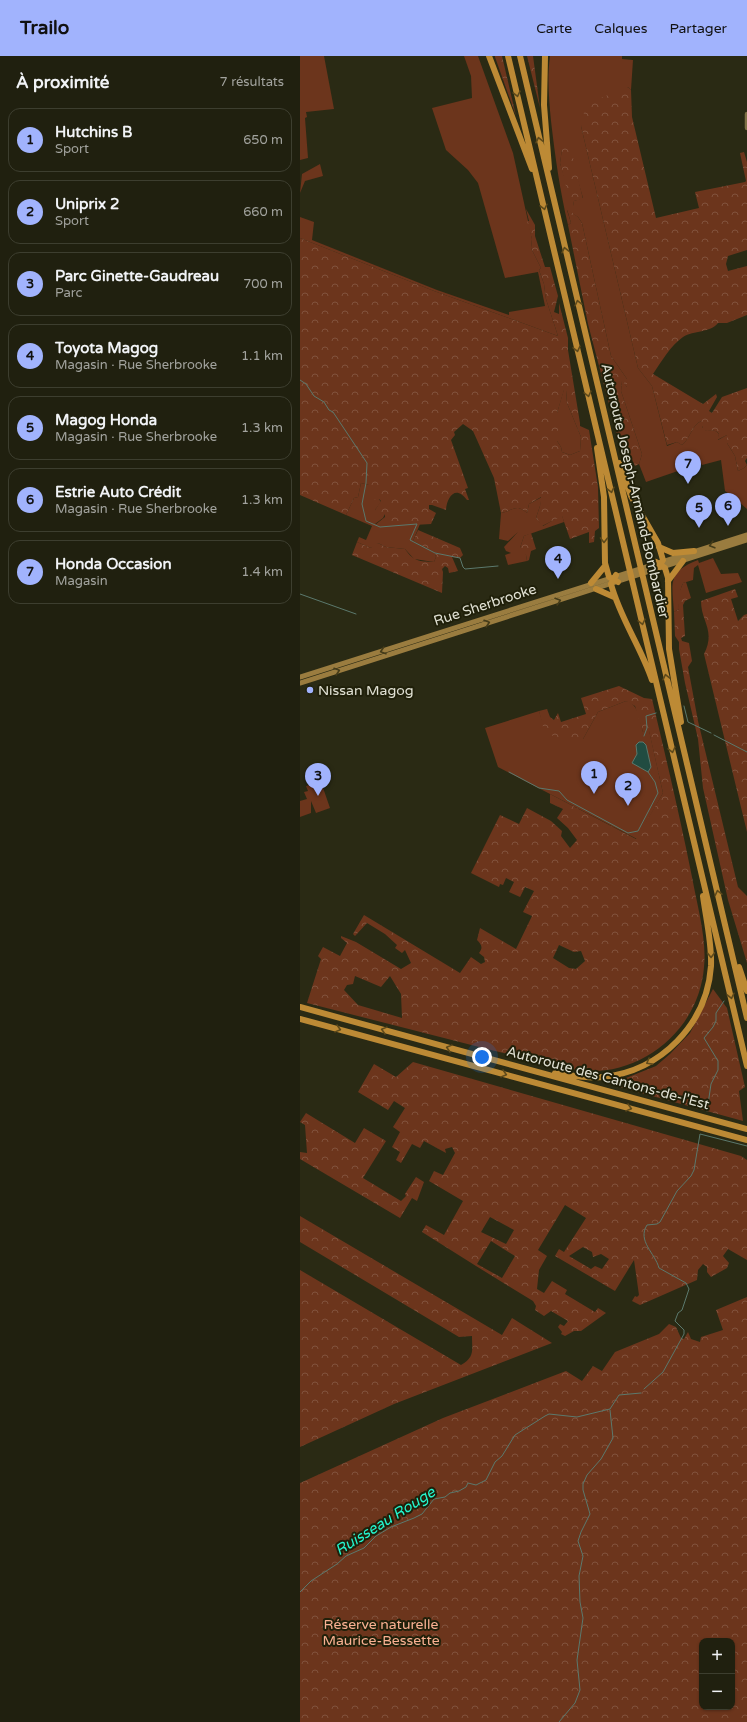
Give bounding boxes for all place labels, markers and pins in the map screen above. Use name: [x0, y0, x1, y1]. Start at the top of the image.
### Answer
pin: 7: [675, 451, 701, 484]
pin: 6: [715, 493, 741, 526]
pin: 5: [686, 495, 712, 528]
pin: 4: [545, 546, 571, 579]
place label: Nissan Magog: [318, 682, 414, 699]
marker: Nissan Magog: [305, 685, 315, 695]
pin: 1: [581, 761, 607, 794]
pin: 3: [305, 763, 331, 796]
pin: 2: [615, 773, 641, 806]

